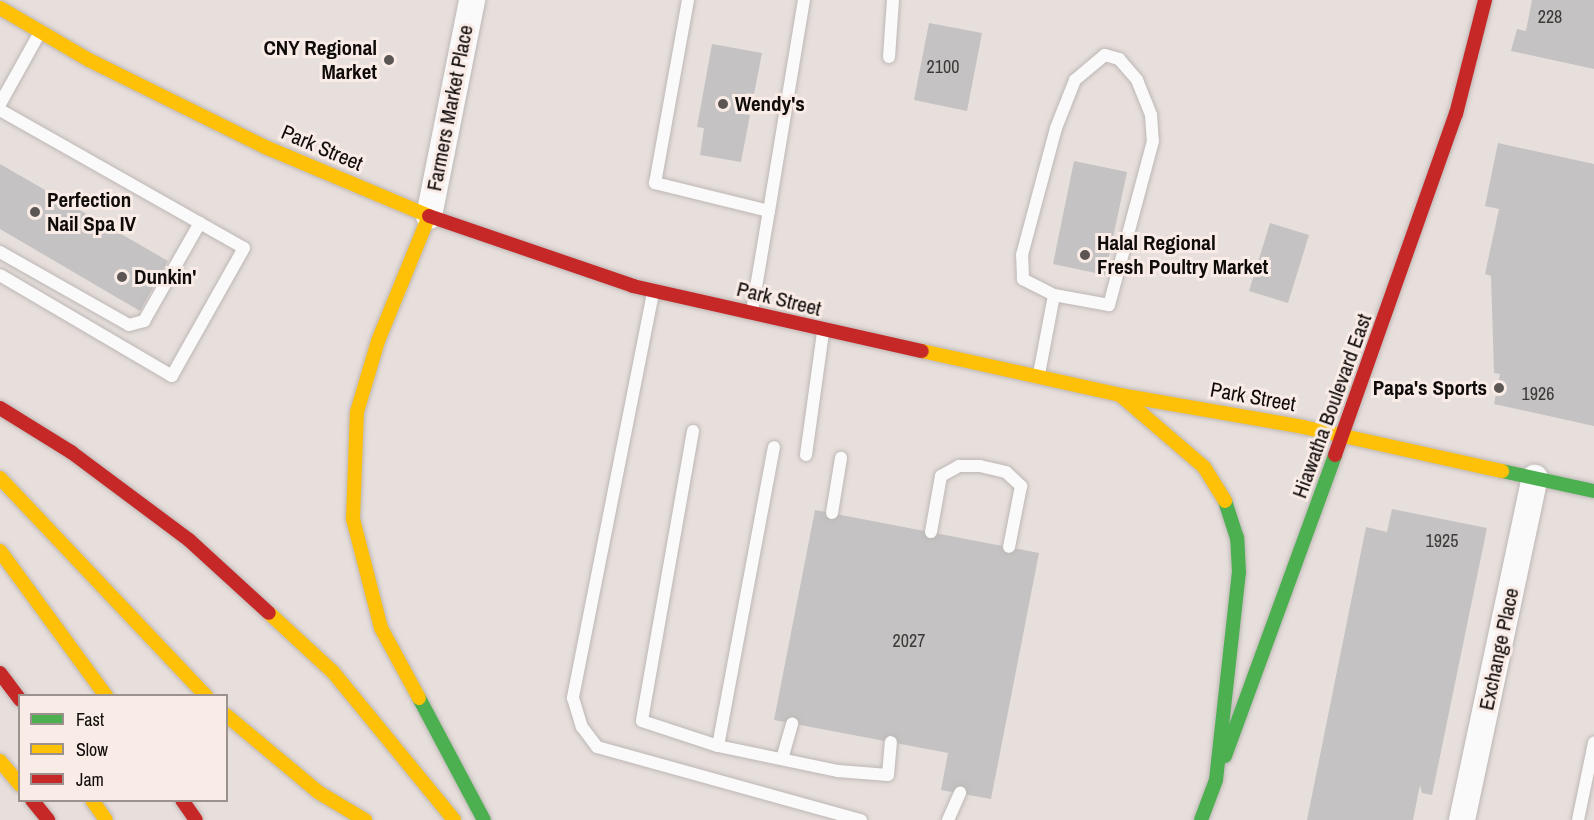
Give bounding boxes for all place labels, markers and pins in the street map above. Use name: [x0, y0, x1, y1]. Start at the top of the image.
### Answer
place label: CNY Regional Market: [263, 35, 377, 85]
marker: CNY Regional Market: [382, 53, 396, 67]
place label: Wendy's: [735, 91, 805, 117]
marker: Wendy's: [716, 97, 730, 111]
place label: Perfection Nail Spa IV: [47, 187, 136, 237]
marker: Perfection Nail Spa IV: [28, 205, 42, 219]
place label: Halal Regional Fresh Poultry Market: [1097, 230, 1268, 280]
marker: Halal Regional Fresh Poultry Market: [1078, 248, 1092, 262]
place label: Dunkin': [134, 264, 196, 290]
marker: Dunkin': [115, 270, 129, 284]
place label: Papa's Sports: [1373, 375, 1487, 401]
marker: Papa's Sports: [1492, 381, 1506, 395]

